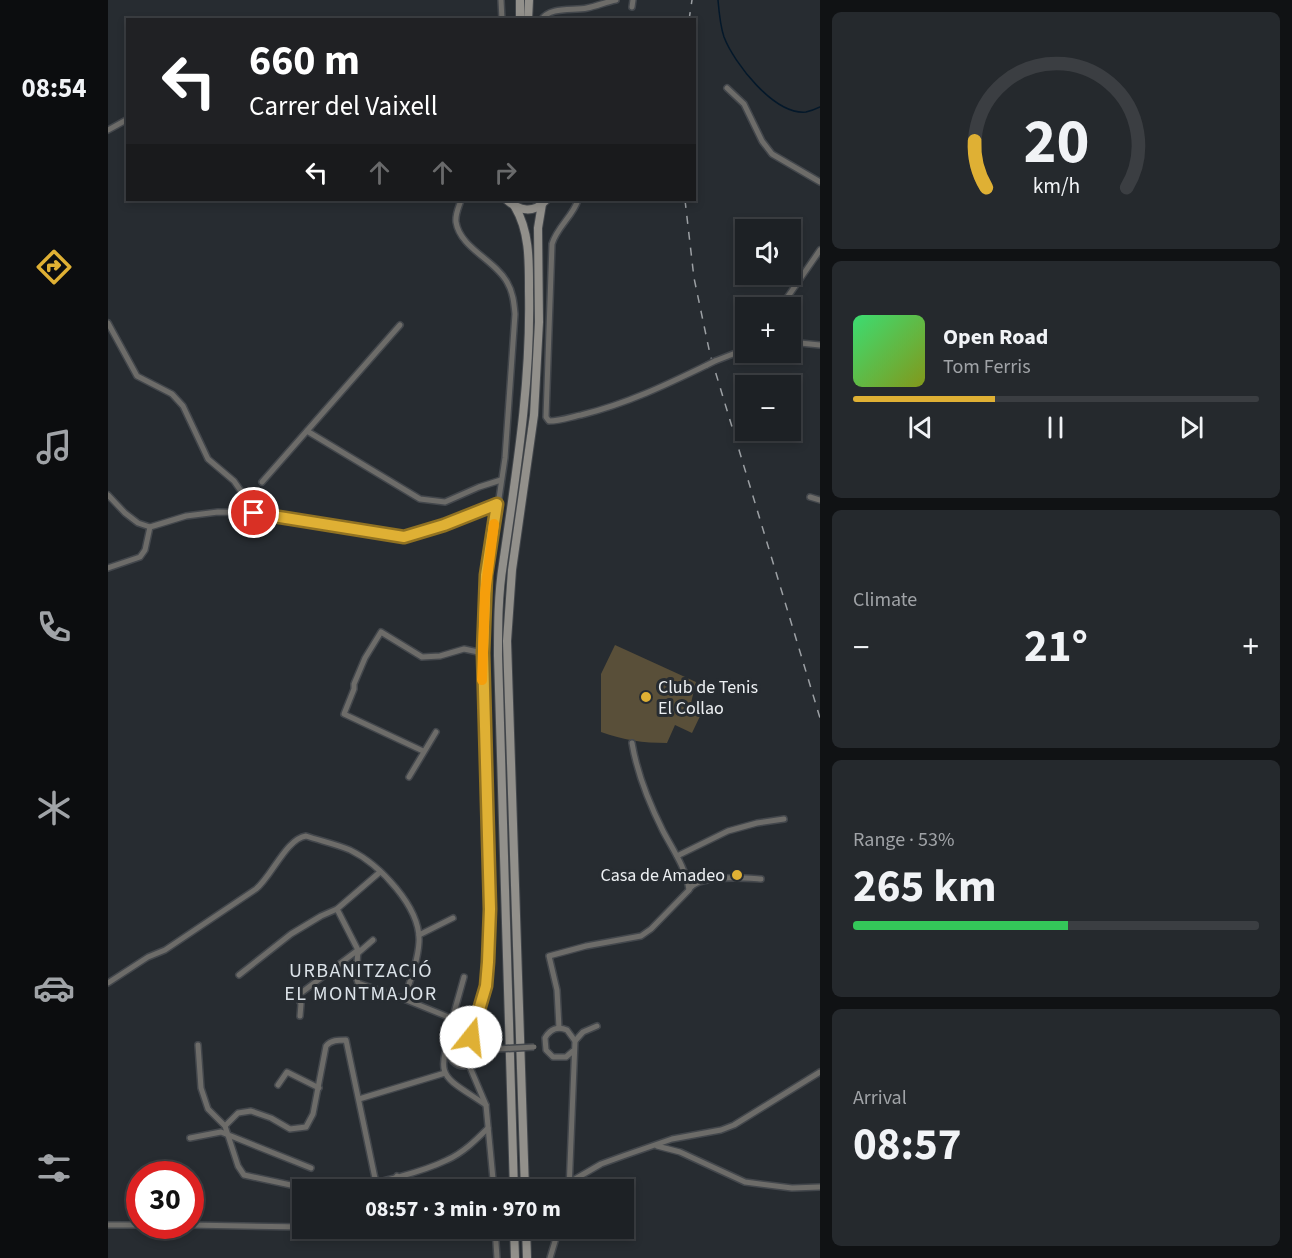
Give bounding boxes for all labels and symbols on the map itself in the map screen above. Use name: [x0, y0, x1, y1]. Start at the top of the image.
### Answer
pin: [228, 487, 279, 538]
place label: Club de Tenis El Collao: [658, 675, 758, 721]
marker: Club de Tenis El Collao: [639, 690, 653, 704]
place label: Casa de Amadeo: [600, 863, 725, 888]
marker: Casa de Amadeo: [730, 868, 744, 882]
district label: URBANITZACIÓ EL MONTMAJOR: [284, 957, 438, 1008]
position arrow: [439, 1005, 503, 1069]
speed limit sign: 30: [126, 1161, 204, 1239]

